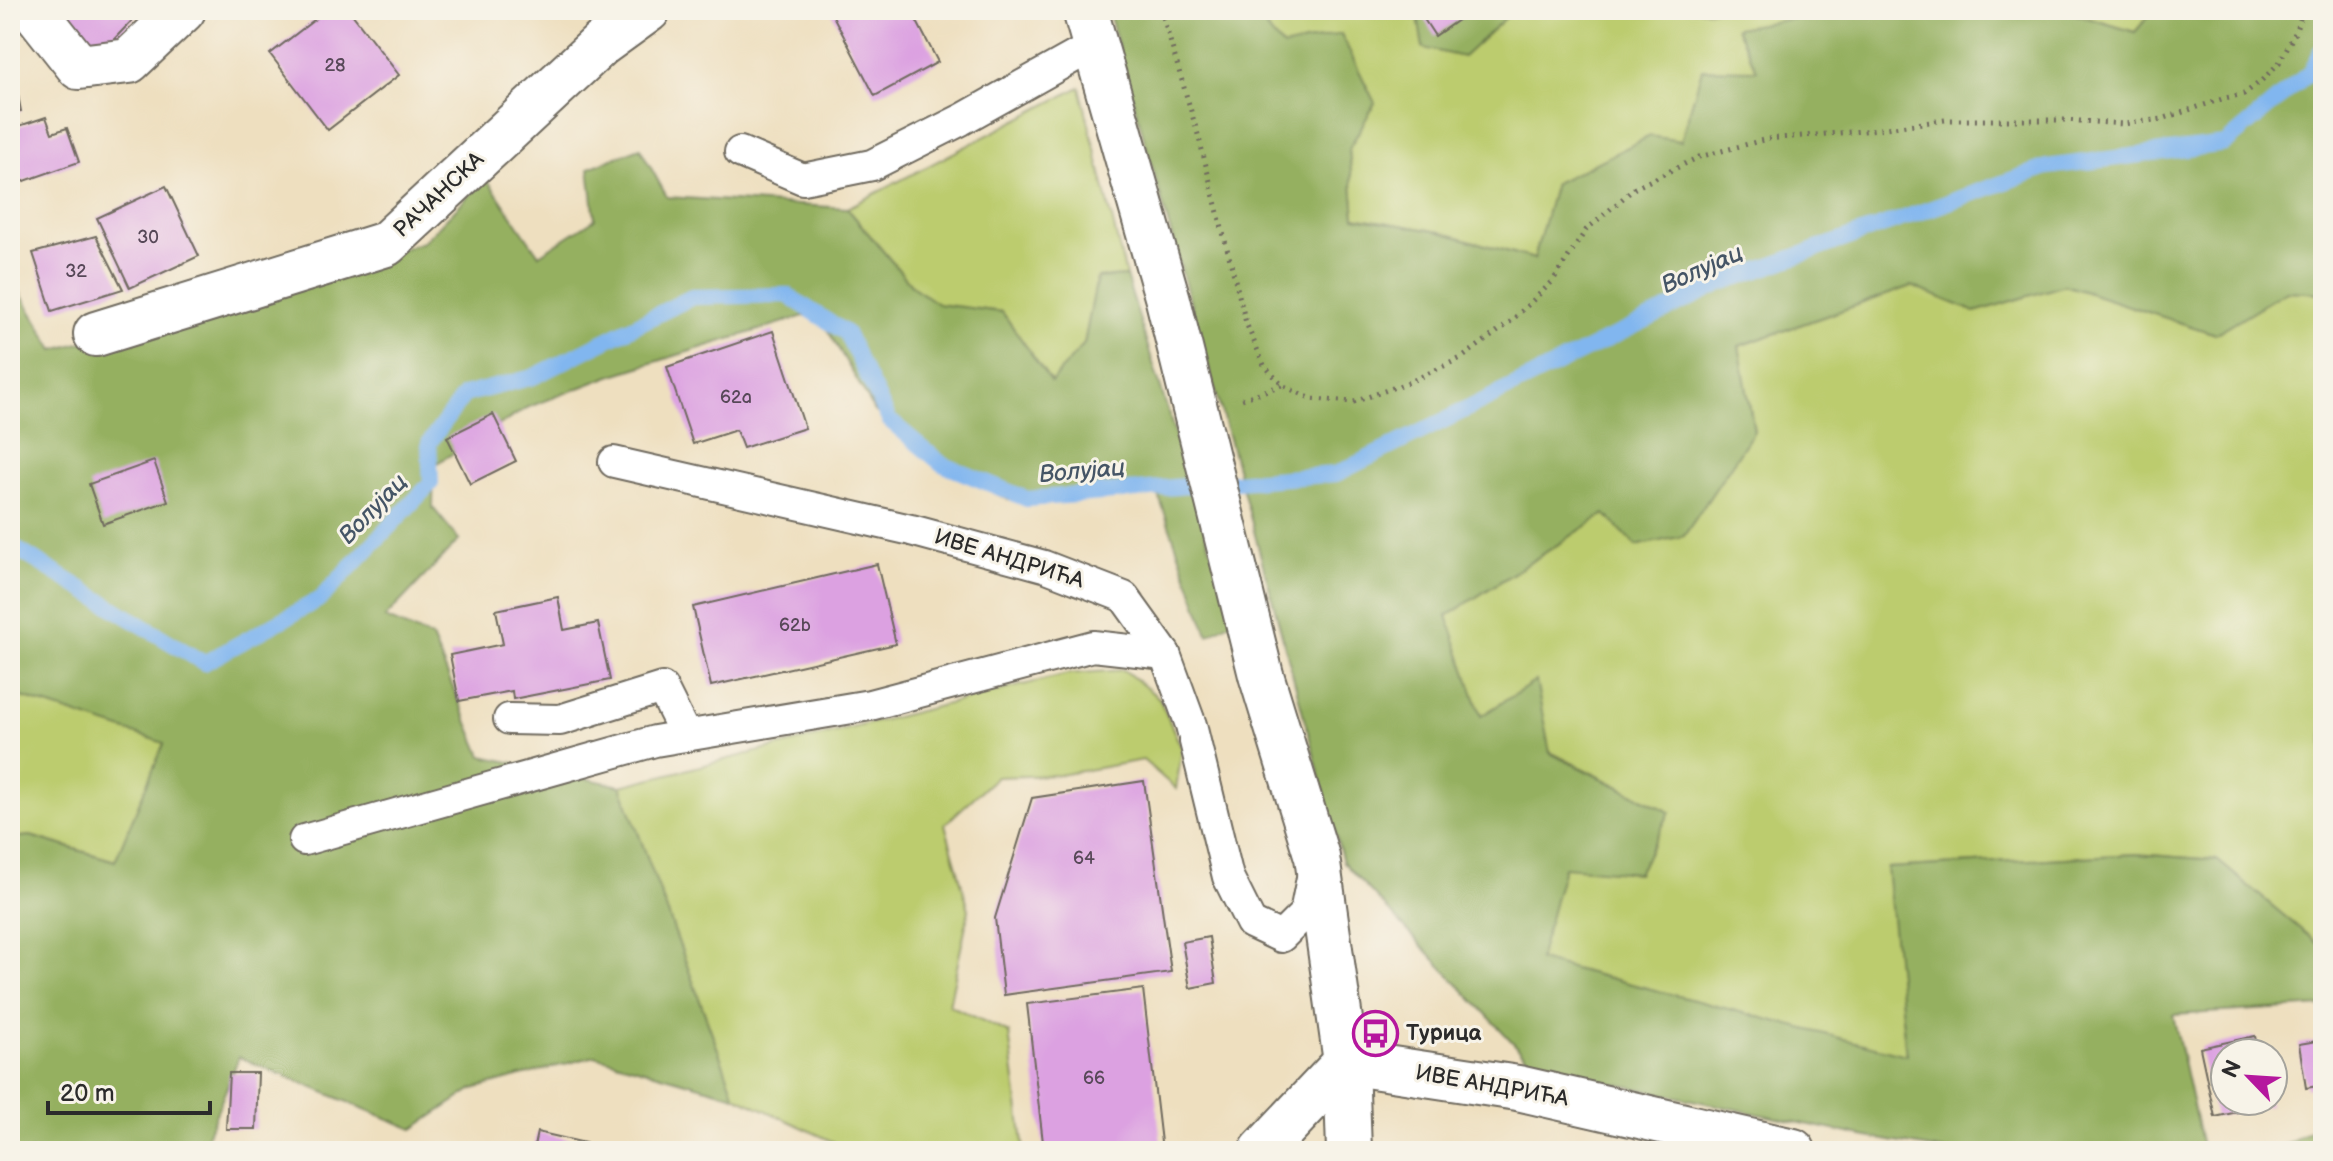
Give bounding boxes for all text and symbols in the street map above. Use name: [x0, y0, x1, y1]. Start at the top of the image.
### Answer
house number: 28: [324, 55, 346, 76]
street label: РАЧАНСКА: [388, 146, 490, 244]
house number: 30: [137, 227, 159, 248]
water label: Волујац: [1657, 238, 1747, 300]
house number: 32: [65, 261, 87, 282]
house number: 62a: [720, 387, 752, 408]
water label: Волујац: [1038, 453, 1126, 489]
water label: Волујац: [333, 468, 413, 550]
street label: ИВЕ АНДРИЋА: [931, 523, 1088, 595]
house number: 62b: [779, 615, 811, 636]
house number: 64: [1073, 848, 1095, 869]
bus stop icon: Турица: [1351, 1009, 1399, 1057]
place label: Турица: [1406, 1020, 1482, 1047]
north arrow: [2209, 1037, 2289, 1117]
text: N: [2217, 1056, 2248, 1082]
street label: ИВЕ АНДРИЋА: [1413, 1059, 1571, 1113]
scale bar: [48, 1065, 210, 1115]
house number: 66: [1083, 1068, 1105, 1089]
text: 20 m: [60, 1079, 115, 1108]

